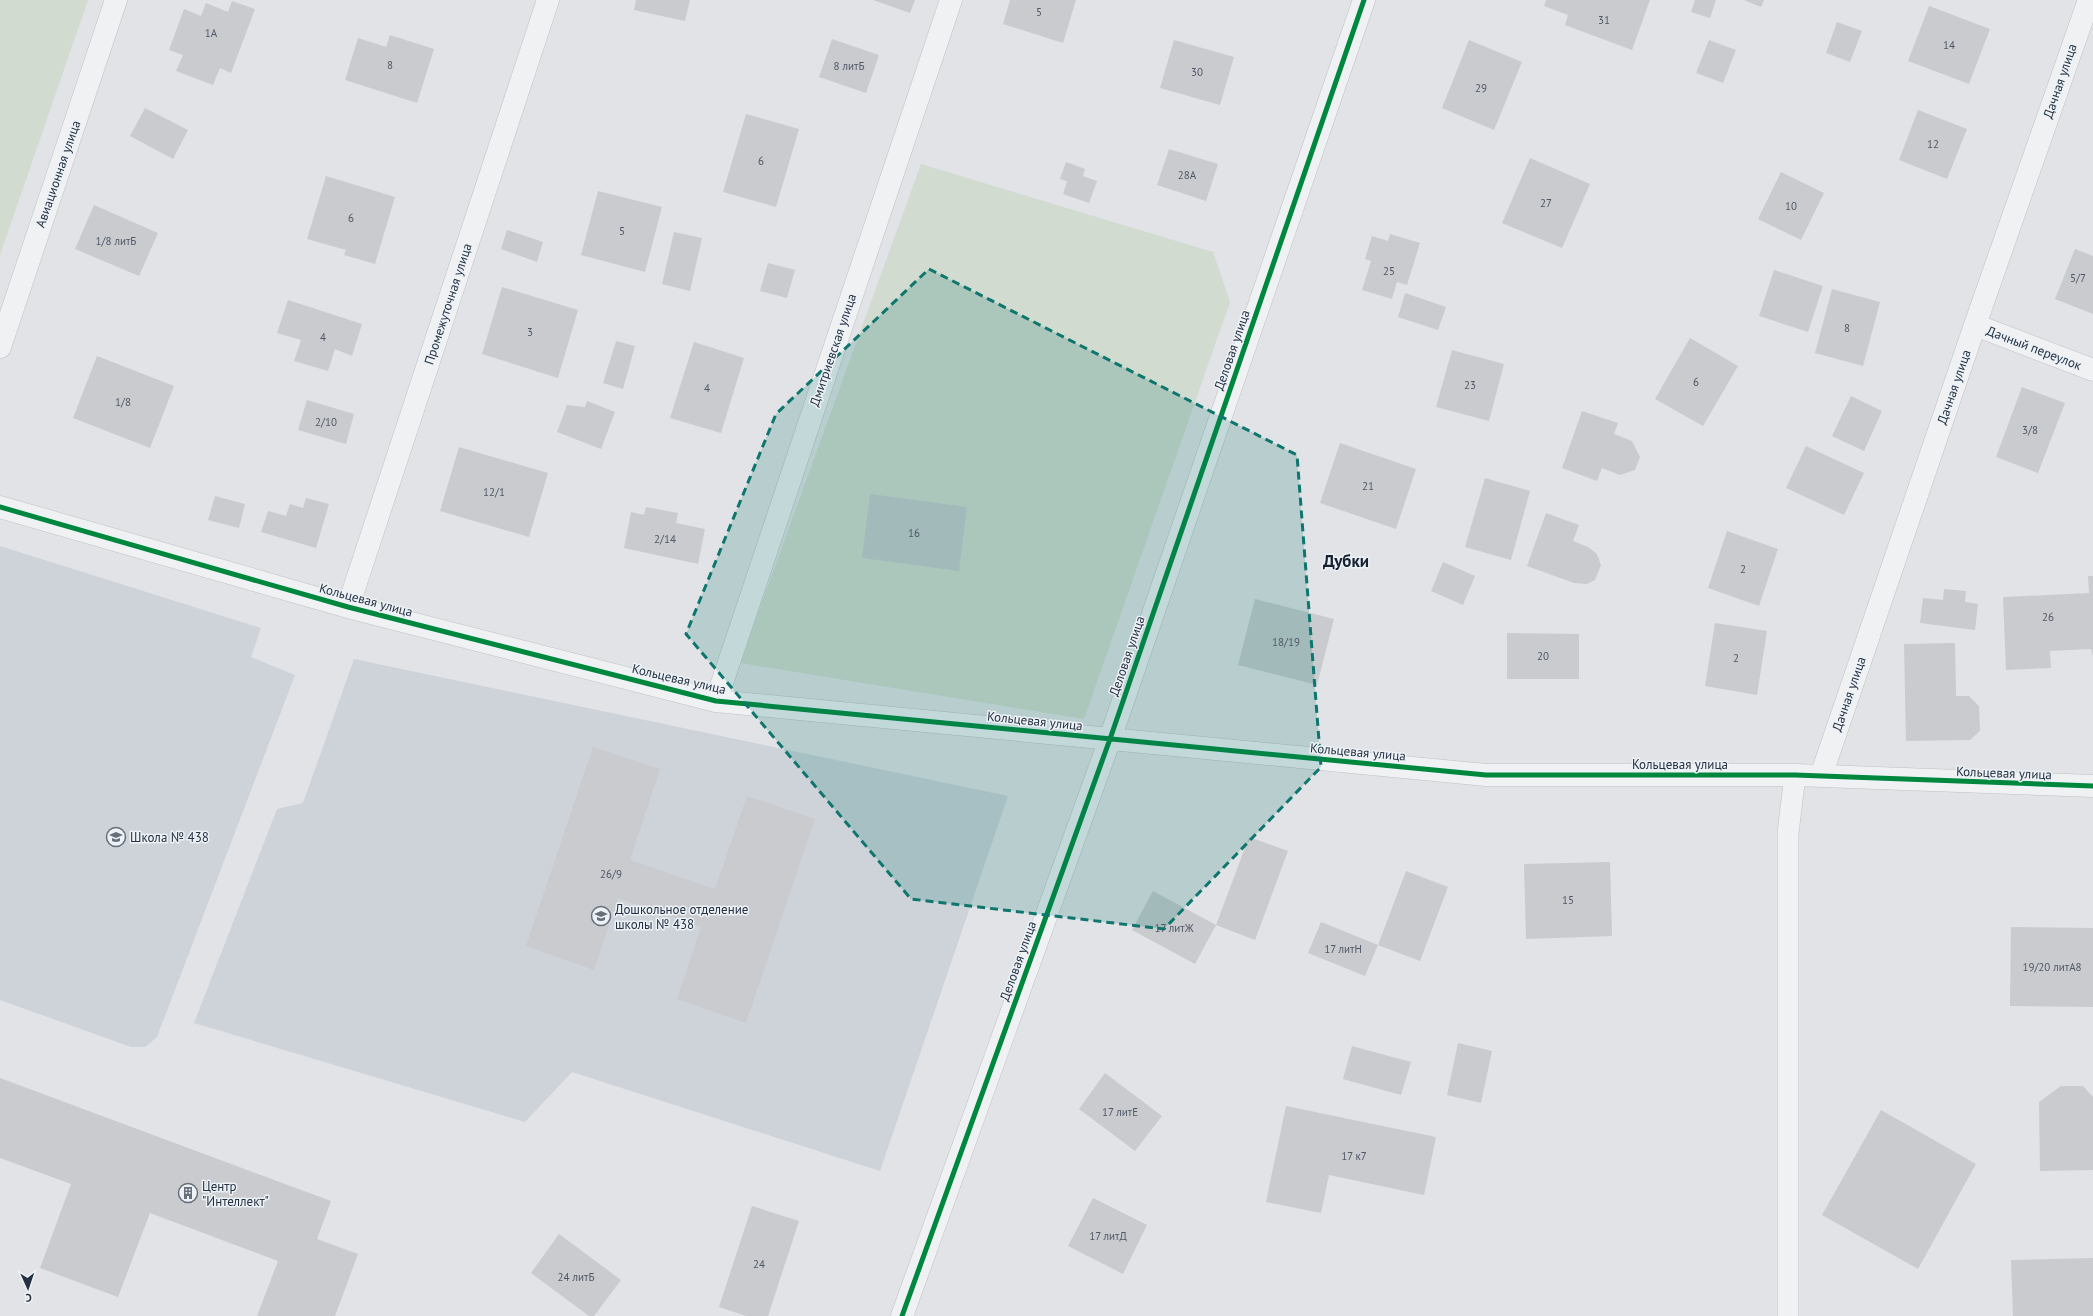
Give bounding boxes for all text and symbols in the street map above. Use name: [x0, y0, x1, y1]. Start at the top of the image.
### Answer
house number: 5: [1036, 5, 1042, 19]
house number: 31: [1598, 13, 1610, 27]
house number: 1А: [205, 26, 218, 40]
house number: 14: [1943, 38, 1955, 52]
street label: Дачная улица: [2039, 41, 2081, 121]
house number: 8: [387, 58, 393, 72]
house number: 8 литБ: [834, 59, 864, 73]
house number: 30: [1191, 65, 1203, 79]
house number: 29: [1475, 81, 1487, 95]
street label: Авиационная улица: [32, 118, 84, 230]
house number: 12: [1927, 137, 1939, 151]
house number: 6: [758, 154, 764, 168]
house number: 28А: [1178, 168, 1197, 182]
house number: 27: [1540, 196, 1552, 210]
house number: 10: [1785, 199, 1797, 213]
house number: 6: [348, 211, 354, 225]
house number: 5: [619, 224, 625, 238]
house number: 1/8 литБ: [96, 234, 136, 248]
street label: Промежуточная улица: [420, 241, 476, 367]
house number: 25: [1383, 264, 1395, 278]
house number: 5/7: [2070, 271, 2086, 285]
street label: Дмитриевская улица: [806, 292, 860, 408]
street label: Деловая улица: [1210, 308, 1254, 392]
house number: 8: [1844, 321, 1850, 335]
street label: Дачный переулок: [1984, 322, 2085, 374]
house number: 3: [527, 325, 533, 339]
house number: 4: [320, 330, 326, 344]
street label: Дачная улица: [1933, 347, 1975, 427]
house number: 6: [1693, 375, 1699, 389]
house number: 23: [1464, 378, 1476, 392]
house number: 4: [704, 381, 710, 395]
house number: 1/8: [115, 395, 131, 409]
house number: 2/10: [315, 415, 337, 429]
house number: 3/8: [2022, 423, 2038, 437]
house number: 21: [1362, 479, 1374, 493]
house number: 12/1: [483, 485, 505, 499]
house number: 16: [908, 526, 920, 540]
house number: 2/14: [654, 532, 676, 546]
district label: Дубки: [1323, 550, 1369, 572]
house number: 2: [1740, 562, 1746, 576]
street label: Кольцевая улица: [317, 579, 415, 621]
house number: 26: [2042, 610, 2054, 624]
street label: Деловая улица: [1105, 614, 1149, 698]
house number: 18/19: [1272, 635, 1300, 649]
house number: 20: [1537, 649, 1549, 663]
house number: 2: [1733, 651, 1739, 665]
street label: Дачная улица: [1828, 654, 1870, 734]
street label: Кольцевая улица: [630, 660, 728, 698]
street label: Кольцевая улица: [986, 708, 1084, 734]
street label: Кольцевая улица: [1309, 739, 1407, 765]
street label: Кольцевая улица: [1632, 756, 1728, 773]
street label: Кольцевая улица: [1956, 763, 2052, 783]
school or university icon: Школа № 438: [105, 826, 127, 848]
place label: Школа № 438: [130, 829, 209, 846]
house number: 26/9: [600, 867, 622, 881]
house number: 15: [1562, 893, 1574, 907]
place label: Дошкольное отделение школы № 438: [615, 901, 748, 933]
school or university icon: Дошкольное отделение школы № 438: [590, 905, 612, 927]
street label: Деловая улица: [996, 919, 1040, 1003]
house number: 17 литЖ: [1154, 921, 1194, 935]
house number: 17 литН: [1324, 942, 1362, 956]
house number: 19/20 литА8: [2022, 960, 2082, 974]
house number: 17 литЕ: [1102, 1105, 1138, 1119]
house number: 17 к7: [1341, 1149, 1367, 1163]
place label: Центр "Интеллект": [202, 1178, 269, 1210]
building icon: Центр "Интеллект": [177, 1182, 199, 1204]
house number: 17 литД: [1089, 1229, 1127, 1243]
house number: 24: [753, 1257, 765, 1271]
north arrow: [8, 1268, 48, 1308]
house number: 24 литБ: [558, 1270, 594, 1284]
text: С: [25, 1291, 32, 1305]

